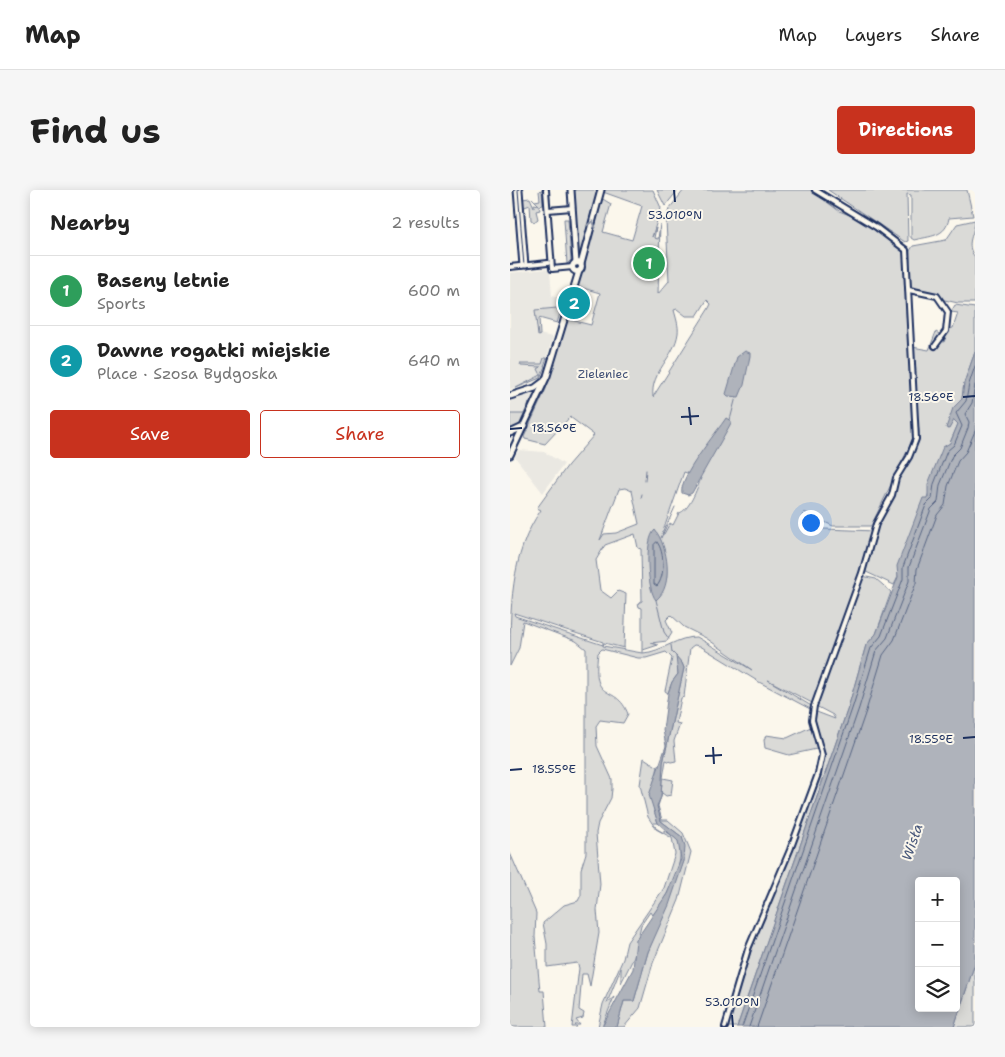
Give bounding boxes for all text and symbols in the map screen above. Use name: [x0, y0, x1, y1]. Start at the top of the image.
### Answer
text: Map: [25, 19, 81, 51]
text: Map: [779, 23, 817, 47]
text: Layers: [845, 23, 902, 47]
text: Share: [930, 23, 980, 47]
button: Directions: [837, 106, 975, 154]
text: Find us: [30, 107, 161, 154]
text: 53.010°N: [648, 207, 702, 223]
text: Nearby: [50, 209, 130, 237]
text: 2 results: [391, 212, 460, 233]
one-way arrow: [586, 220, 596, 228]
pin: 1: [633, 244, 665, 282]
text: Baseny letnie: [97, 268, 230, 293]
text: 1: [62, 280, 70, 301]
text: 600 m: [408, 280, 460, 301]
pin: 2: [558, 284, 590, 322]
text: Sports: [97, 293, 146, 314]
text: Dawne rogatki miejskie: [97, 338, 330, 363]
text: 2: [60, 350, 72, 371]
text: 640 m: [408, 350, 460, 371]
text: Place · Szosa Bydgoska: [97, 363, 278, 384]
park label: Zieleniec: [578, 366, 628, 382]
text: 18.56°E: [908, 389, 954, 405]
button: Save: [50, 410, 250, 458]
button: Share: [260, 410, 460, 458]
text: 18.56°E: [531, 420, 577, 436]
your location: [798, 510, 824, 536]
text: 18.55°E: [909, 731, 953, 747]
text: 18.55°E: [532, 761, 576, 777]
water label: Wisła: [897, 821, 927, 863]
map controls: [915, 877, 960, 1012]
button: +: [915, 877, 960, 922]
button: −: [915, 922, 960, 967]
button: layers: [915, 967, 960, 1012]
text: 53.010°N: [705, 994, 759, 1010]

